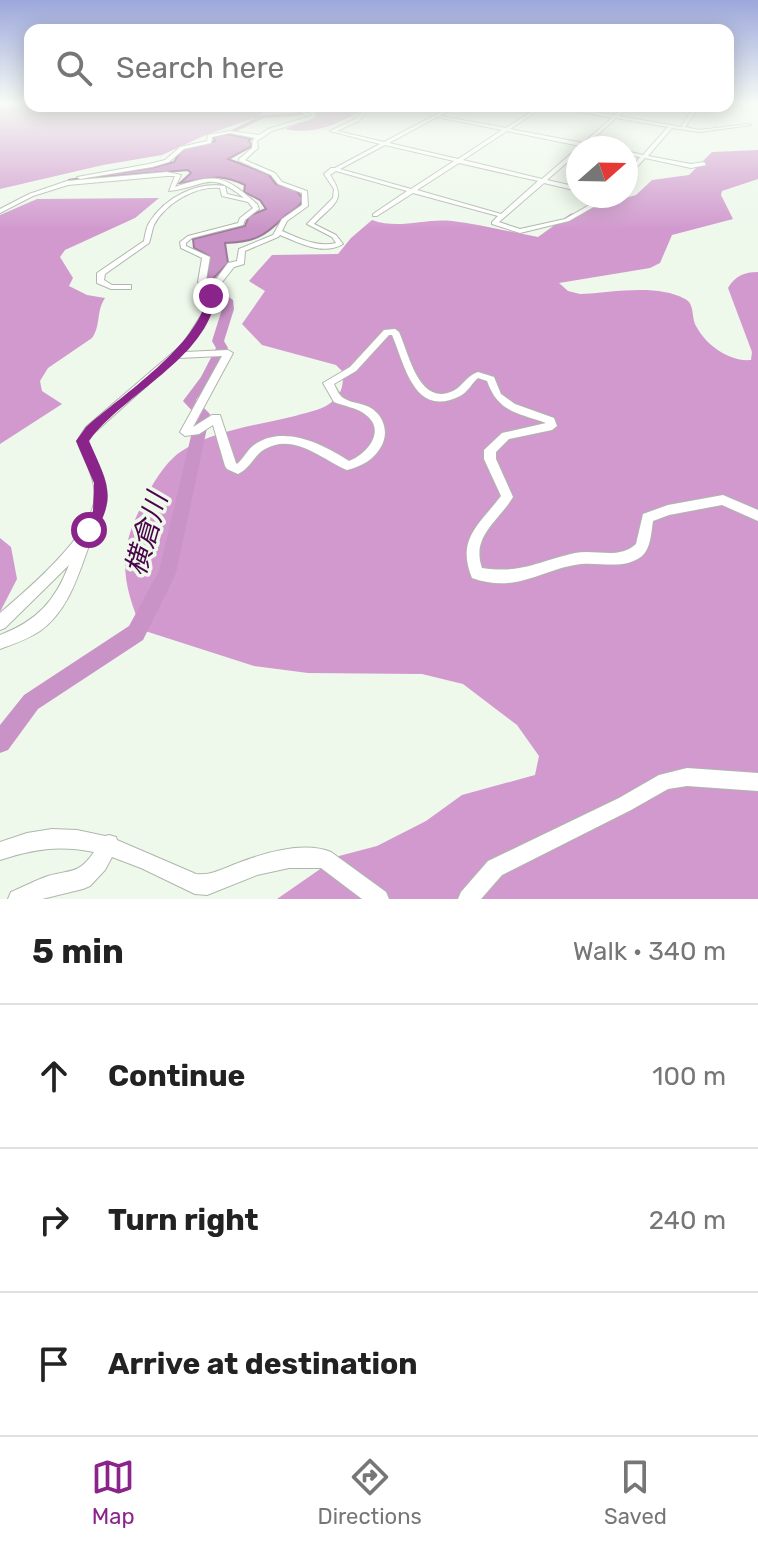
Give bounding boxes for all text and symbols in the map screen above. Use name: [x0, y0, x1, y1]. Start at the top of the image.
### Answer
search box: [24, 24, 734, 112]
icon: search: [52, 46, 96, 90]
text: Search here: [116, 50, 284, 86]
north arrow: [566, 136, 638, 208]
route end: [193, 278, 229, 314]
water label: 横倉川: [119, 486, 175, 579]
route start: [71, 512, 107, 548]
text: 5 min: [32, 931, 124, 972]
text: Walk · 340 m: [573, 936, 726, 967]
icon: ahead: [32, 1054, 76, 1098]
text: Continue: [108, 1058, 245, 1094]
text: 100 m: [652, 1061, 726, 1092]
icon: right: [32, 1198, 76, 1242]
text: Turn right: [108, 1202, 259, 1238]
text: 240 m: [649, 1205, 726, 1236]
icon: arrive: [32, 1342, 76, 1386]
text: Arrive at destination: [108, 1346, 418, 1382]
tab: Map: [91, 1455, 135, 1530]
tab: Directions: [317, 1455, 422, 1530]
tab: Saved: [604, 1455, 667, 1530]

